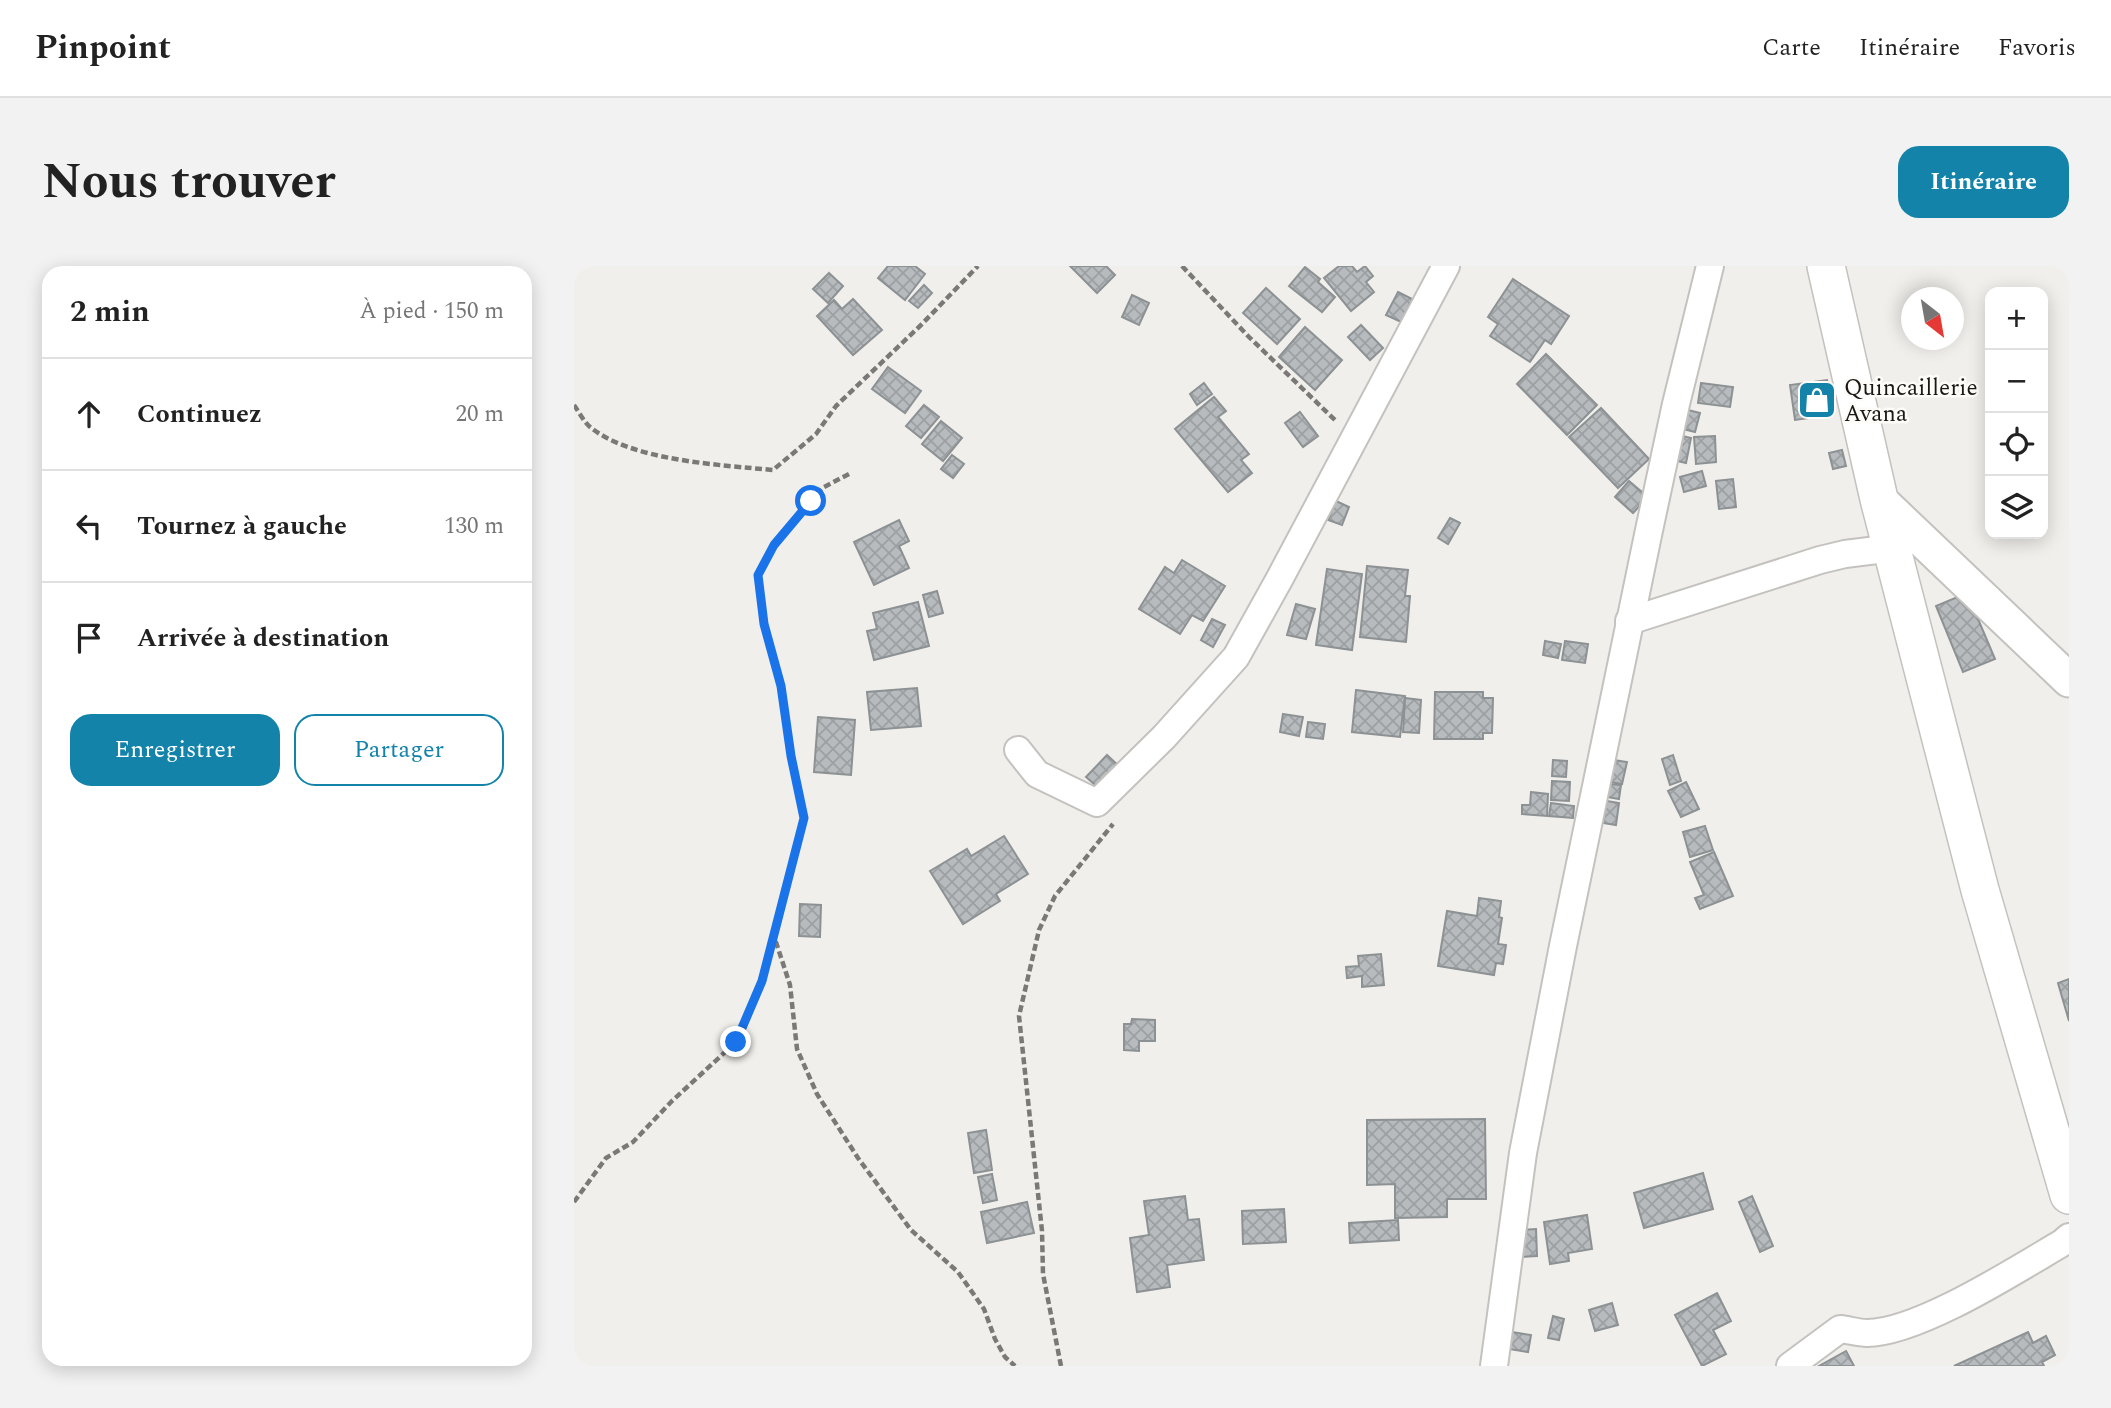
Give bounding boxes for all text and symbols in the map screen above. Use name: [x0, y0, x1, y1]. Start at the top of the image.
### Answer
text: Pinpoint: [35, 23, 171, 73]
text: Carte: [1762, 30, 1821, 66]
text: Itinéraire: [1859, 30, 1960, 66]
text: Favoris: [1998, 30, 2076, 66]
text: Nous trouver: [42, 145, 335, 220]
button: Itinéraire: [1898, 146, 2069, 218]
north arrow: [1901, 287, 1964, 350]
map controls: [1985, 287, 2048, 539]
button: +: [1985, 287, 2048, 350]
text: 2 min: [70, 289, 150, 335]
text: À pied · 150 m: [359, 294, 504, 329]
button: −: [1985, 350, 2048, 413]
place label: Quincaillerie Avana: [1844, 371, 1978, 432]
shop icon: Quincaillerie Avana: [1796, 379, 1838, 421]
text: Continuez: [137, 394, 262, 434]
icon: ahead: [70, 395, 108, 433]
text: 20 m: [455, 397, 504, 432]
button: locate: [1985, 413, 2048, 476]
button: layers: [1985, 476, 2048, 539]
route start: [795, 485, 826, 516]
text: Tournez à gauche: [137, 506, 347, 546]
icon: left: [70, 507, 108, 545]
text: 130 m: [444, 509, 504, 544]
text: Arrivée à destination: [137, 618, 389, 658]
icon: arrive: [70, 619, 108, 657]
button: Enregistrer: [70, 714, 280, 786]
button: Partager: [294, 714, 504, 786]
route end: [720, 1026, 751, 1057]

